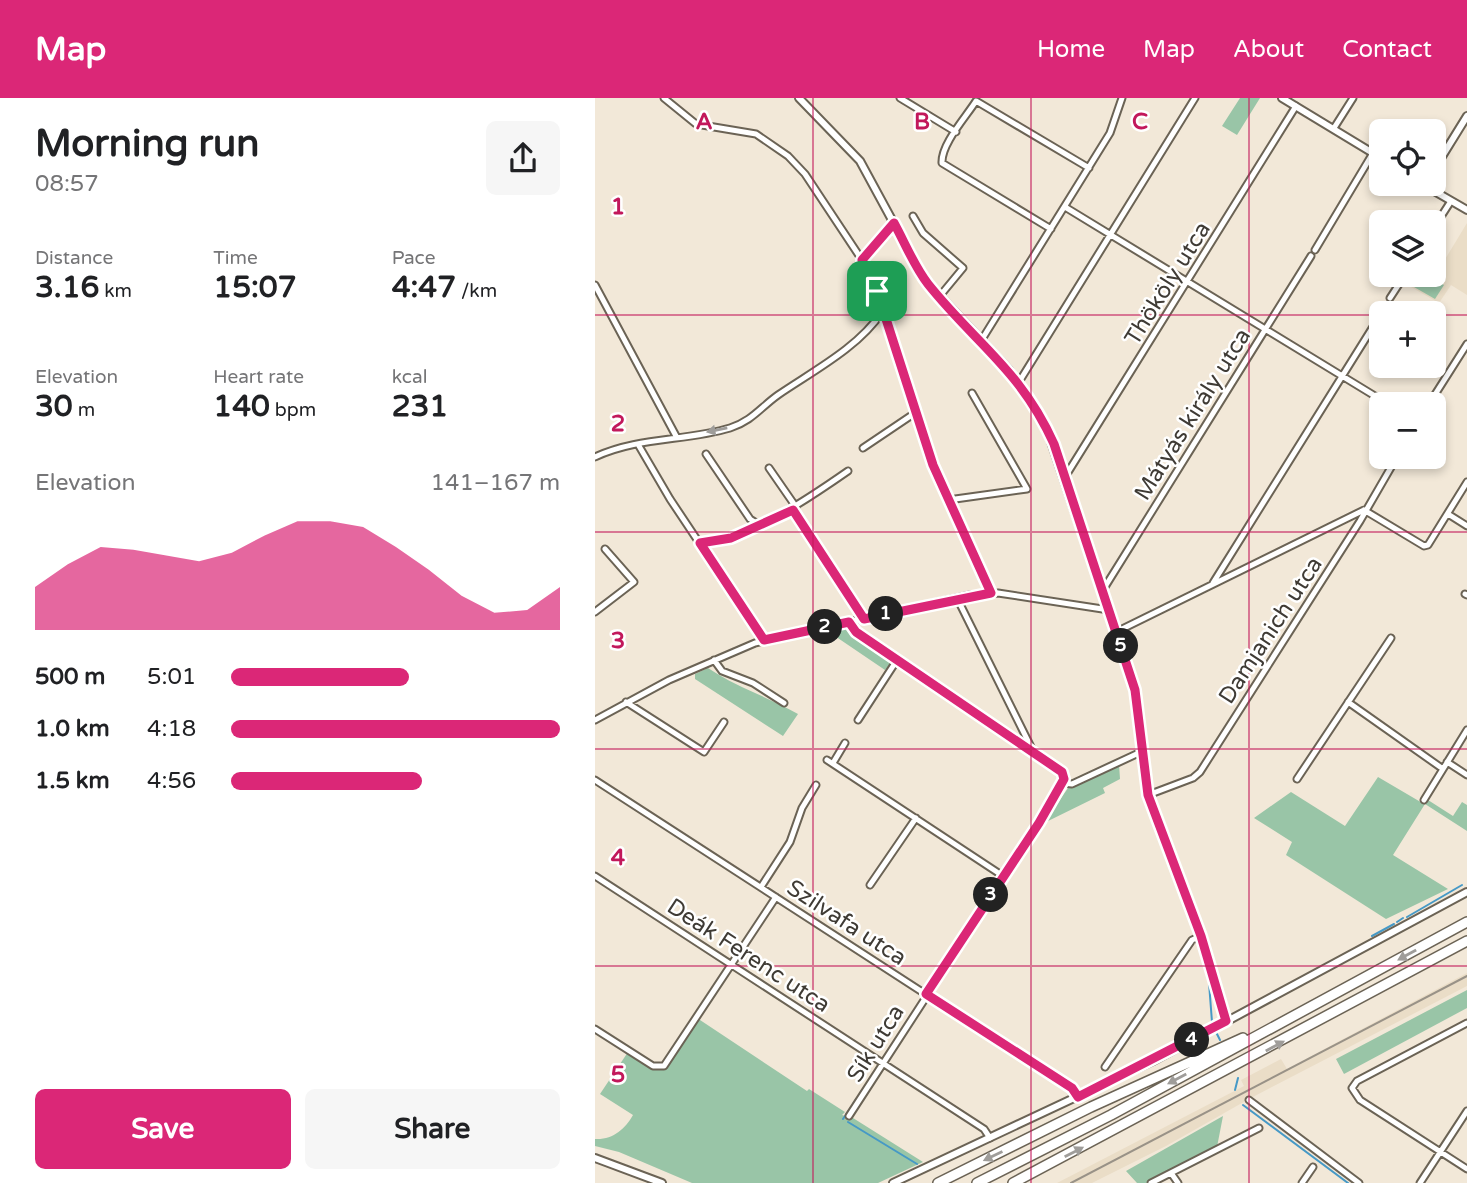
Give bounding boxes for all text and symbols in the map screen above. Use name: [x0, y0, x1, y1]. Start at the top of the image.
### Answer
text: Map: [35, 30, 106, 69]
text: Home: [1037, 35, 1105, 64]
text: Map: [1143, 35, 1195, 64]
text: About: [1233, 35, 1304, 64]
text: Contact: [1342, 35, 1432, 64]
text: A: [695, 108, 713, 136]
text: B: [914, 108, 930, 136]
text: C: [1132, 108, 1148, 136]
map controls: [1369, 119, 1446, 469]
button: locate: [1369, 119, 1446, 196]
text: Morning run: [35, 121, 259, 167]
button: share: [486, 121, 560, 195]
text: 08:57: [35, 170, 99, 198]
text: 1: [611, 193, 625, 221]
button: layers: [1369, 210, 1446, 287]
street label: Thököly utca: [1119, 217, 1217, 350]
text: Distance: [35, 247, 113, 269]
text: Time: [213, 247, 258, 269]
text: Pace: [392, 247, 435, 269]
pin: [847, 261, 907, 321]
text: 3.16: [35, 269, 99, 306]
text: 15:07: [213, 269, 297, 306]
text: 4:47: [392, 269, 456, 306]
icon: arrive: [858, 272, 896, 310]
text: km: [99, 280, 132, 302]
text: /km: [456, 280, 497, 302]
button: +: [1369, 301, 1446, 378]
street label: Mátyás király utca: [1129, 323, 1257, 506]
text: Elevation: [35, 366, 118, 388]
text: Heart rate: [213, 366, 304, 388]
text: kcal: [392, 366, 427, 388]
text: 30: [35, 388, 73, 425]
text: 140: [213, 388, 270, 425]
text: 231: [392, 388, 448, 425]
button: −: [1369, 392, 1446, 469]
text: m: [73, 399, 95, 421]
text: bpm: [270, 399, 316, 421]
text: 2: [611, 410, 625, 438]
one-way arrow: [706, 425, 728, 436]
text: Elevation: [35, 469, 136, 497]
text: 141–167 m: [431, 469, 560, 497]
street label: Damjanich utca: [1213, 552, 1329, 709]
pin: 1: [869, 596, 903, 632]
text: 1: [880, 602, 891, 624]
pin: 2: [807, 610, 842, 644]
text: 2: [819, 615, 830, 637]
text: 3: [611, 627, 625, 655]
pin: 5: [1103, 628, 1139, 664]
text: 5: [1115, 634, 1126, 656]
text: 500 m: [35, 663, 105, 691]
text: 5:01: [147, 663, 196, 691]
text: 1.0 km: [35, 715, 110, 743]
text: 4:18: [147, 715, 196, 743]
text: 1.5 km: [35, 767, 110, 795]
text: 4:56: [147, 767, 196, 795]
text: 4: [611, 844, 626, 872]
street label: Szilvafa utca: [781, 874, 911, 972]
pin: 3: [973, 878, 1009, 912]
text: 3: [985, 883, 996, 905]
street label: Deák Ferenc utca: [662, 893, 835, 1019]
one-way arrow: [1398, 949, 1417, 961]
street label: Sík utca: [841, 1000, 911, 1087]
pin: 4: [1175, 1023, 1209, 1058]
text: 4: [1186, 1028, 1197, 1050]
one-way arrow: [1265, 1040, 1285, 1052]
text: 5: [611, 1061, 625, 1089]
one-way arrow: [1167, 1073, 1187, 1085]
button: Save: [35, 1089, 291, 1169]
button: Share: [305, 1089, 560, 1169]
one-way arrow: [1064, 1147, 1084, 1158]
one-way arrow: [983, 1150, 1003, 1161]

